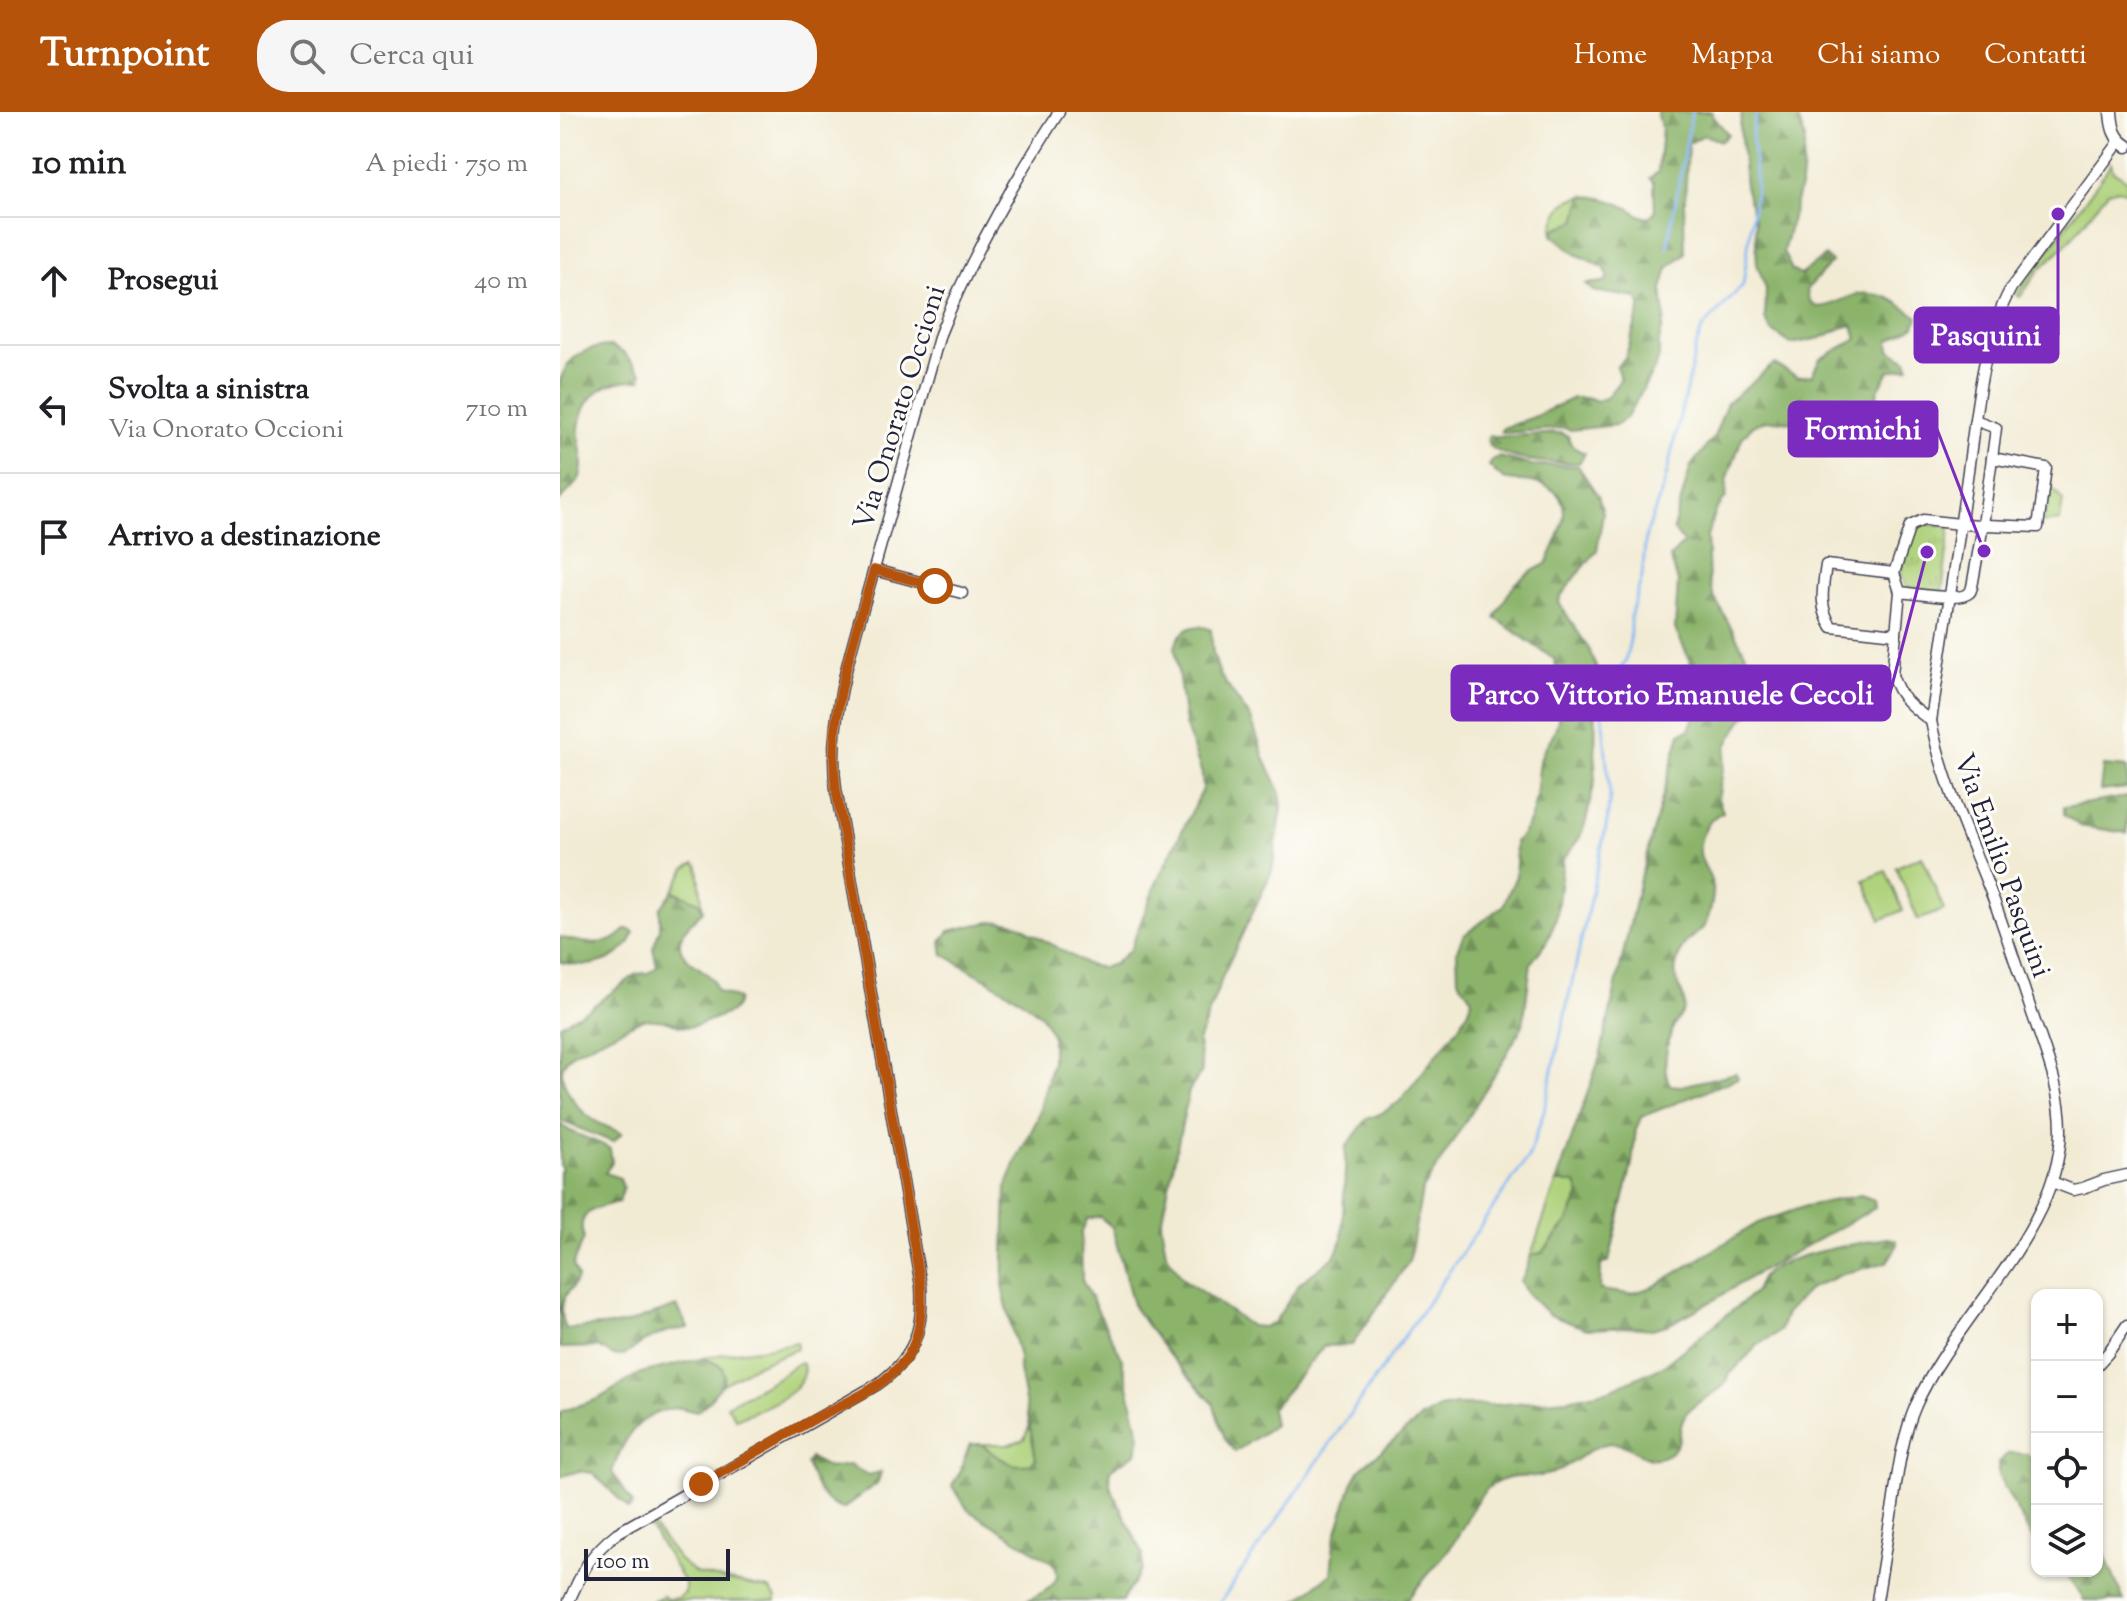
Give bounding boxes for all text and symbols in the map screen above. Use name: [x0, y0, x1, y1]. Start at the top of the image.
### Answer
search box: [257, 20, 817, 92]
text: Turnpoint: [40, 29, 209, 83]
icon: search: [285, 34, 329, 78]
text: Cerca qui: [349, 35, 474, 78]
text: Home: [1574, 36, 1647, 76]
text: Mappa: [1691, 36, 1773, 76]
text: Chi siamo: [1817, 36, 1940, 76]
text: Contatti: [1984, 36, 2087, 76]
text: 10 min: [32, 140, 126, 189]
text: A piedi · 750 m: [365, 146, 528, 183]
icon: ahead: [32, 259, 76, 303]
text: Prosegui: [108, 260, 218, 303]
text: 40 m: [474, 263, 528, 300]
street label: Via Onorato Occioni: [845, 281, 957, 535]
callout: Pasquini: [1915, 308, 2058, 362]
text: Pasquini: [1931, 316, 2042, 359]
text: Svolta a sinistra: [108, 369, 309, 412]
icon: left: [32, 387, 76, 431]
text: 710 m: [466, 391, 528, 428]
callout: Formichi: [1789, 402, 1937, 456]
text: Formichi: [1805, 410, 1922, 453]
text: Via Onorato Occioni: [108, 412, 344, 449]
icon: arrive: [32, 515, 76, 559]
text: Arrivo a destinazione: [108, 516, 381, 559]
route start: [917, 568, 953, 604]
callout: Parco Vittorio Emanuele Cecoli: [1452, 666, 1890, 720]
text: Parco Vittorio Emanuele Cecoli: [1468, 675, 1874, 718]
street label: Via Emilio Pasquini: [1942, 748, 2060, 984]
map controls: [2031, 1289, 2103, 1577]
button: +: [2031, 1289, 2103, 1361]
button: −: [2031, 1361, 2103, 1433]
button: locate: [2031, 1433, 2103, 1505]
route end: [683, 1466, 719, 1502]
button: layers: [2031, 1505, 2103, 1577]
scale bar: [584, 1545, 730, 1581]
text: 100 m: [596, 1547, 649, 1579]

